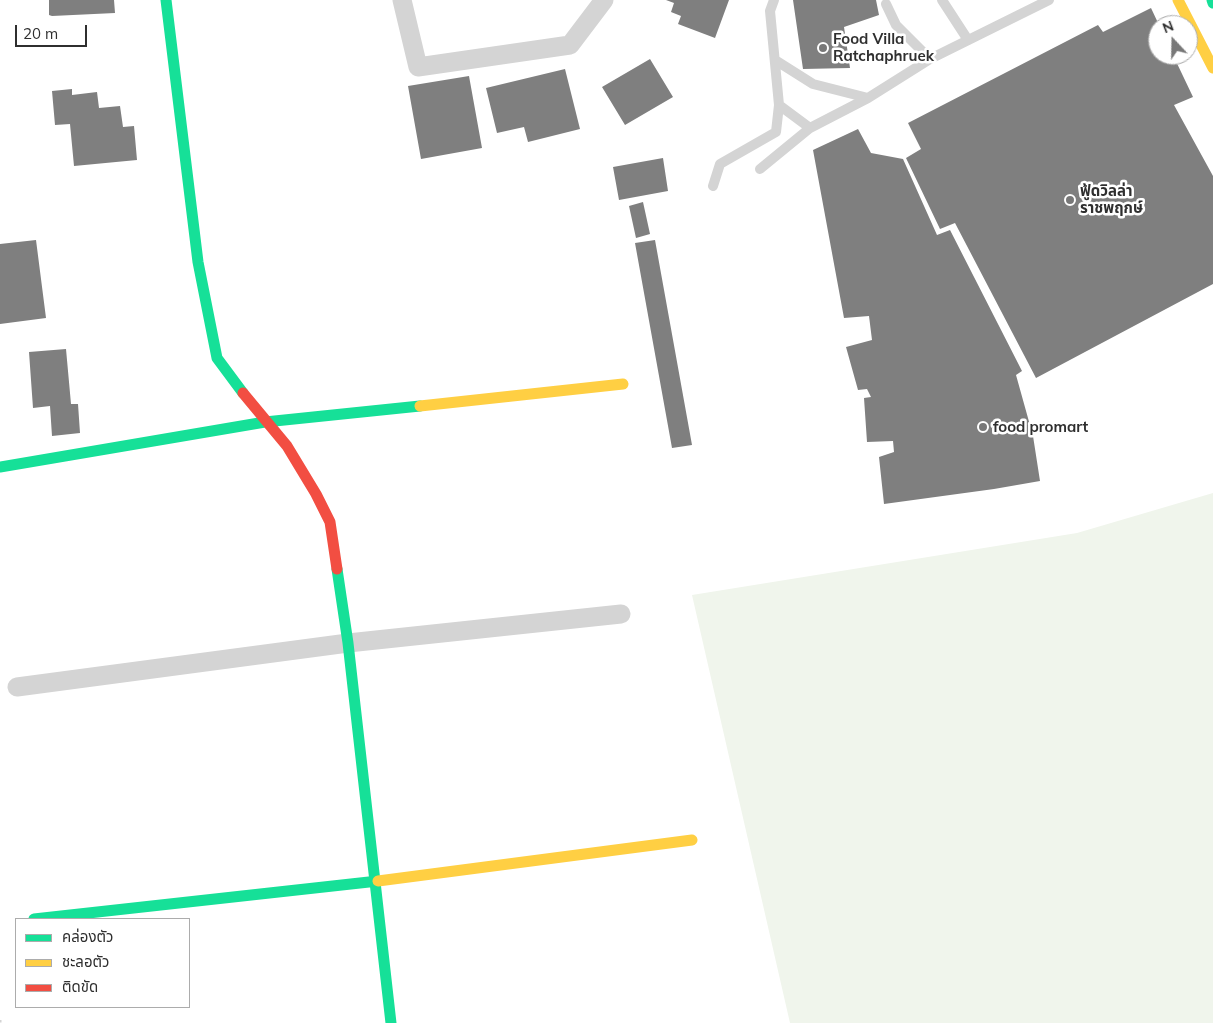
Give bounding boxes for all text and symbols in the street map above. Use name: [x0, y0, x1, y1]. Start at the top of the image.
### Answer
scale bar: [18, 15, 90, 47]
north arrow: [1148, 15, 1198, 65]
text: N: [1160, 17, 1176, 37]
text: 20 m: [23, 24, 58, 43]
place label: Food Villa Ratchaphruek: [833, 30, 934, 65]
marker: Food Villa Ratchaphruek: [817, 42, 829, 54]
place label: ฟู้ดวิลล่า ราชพฤกษ์: [1080, 182, 1143, 217]
marker: ฟู้ดวิลล่า ราชพฤกษ์: [1064, 194, 1076, 206]
place label: food promart: [993, 418, 1088, 436]
marker: food promart: [977, 421, 989, 433]
legend: [15, 918, 190, 1008]
text: คล่องตัว: [62, 927, 113, 946]
text: ชะลอตัว: [62, 952, 109, 971]
text: ติดขัด: [62, 977, 98, 996]

